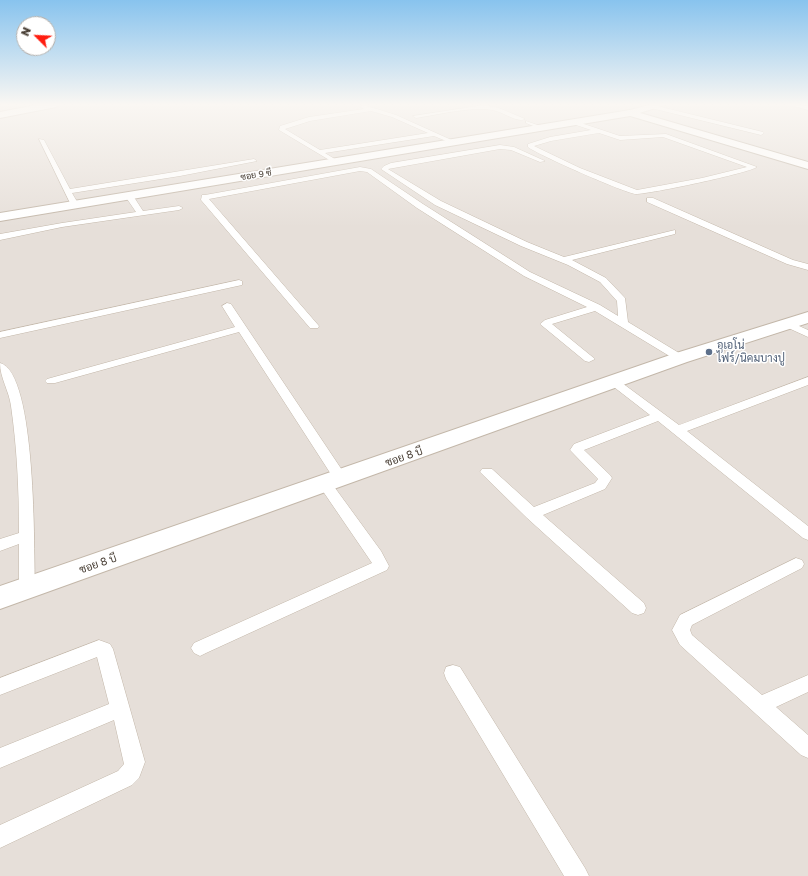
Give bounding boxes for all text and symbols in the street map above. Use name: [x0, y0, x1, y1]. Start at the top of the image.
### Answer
north arrow: [16, 16, 56, 56]
text: N: [18, 25, 33, 38]
street label: ซอย 9 ซี: [240, 167, 272, 183]
place label: อูเอโน่ ไฟร์/นิคมบางปู: [717, 339, 785, 365]
marker: อูเอโน่ ไฟร์/นิคมบางปู: [704, 347, 714, 357]
street label: ซอย 8 บี: [383, 444, 425, 470]
street label: ซอย 8 บี: [77, 551, 119, 577]

